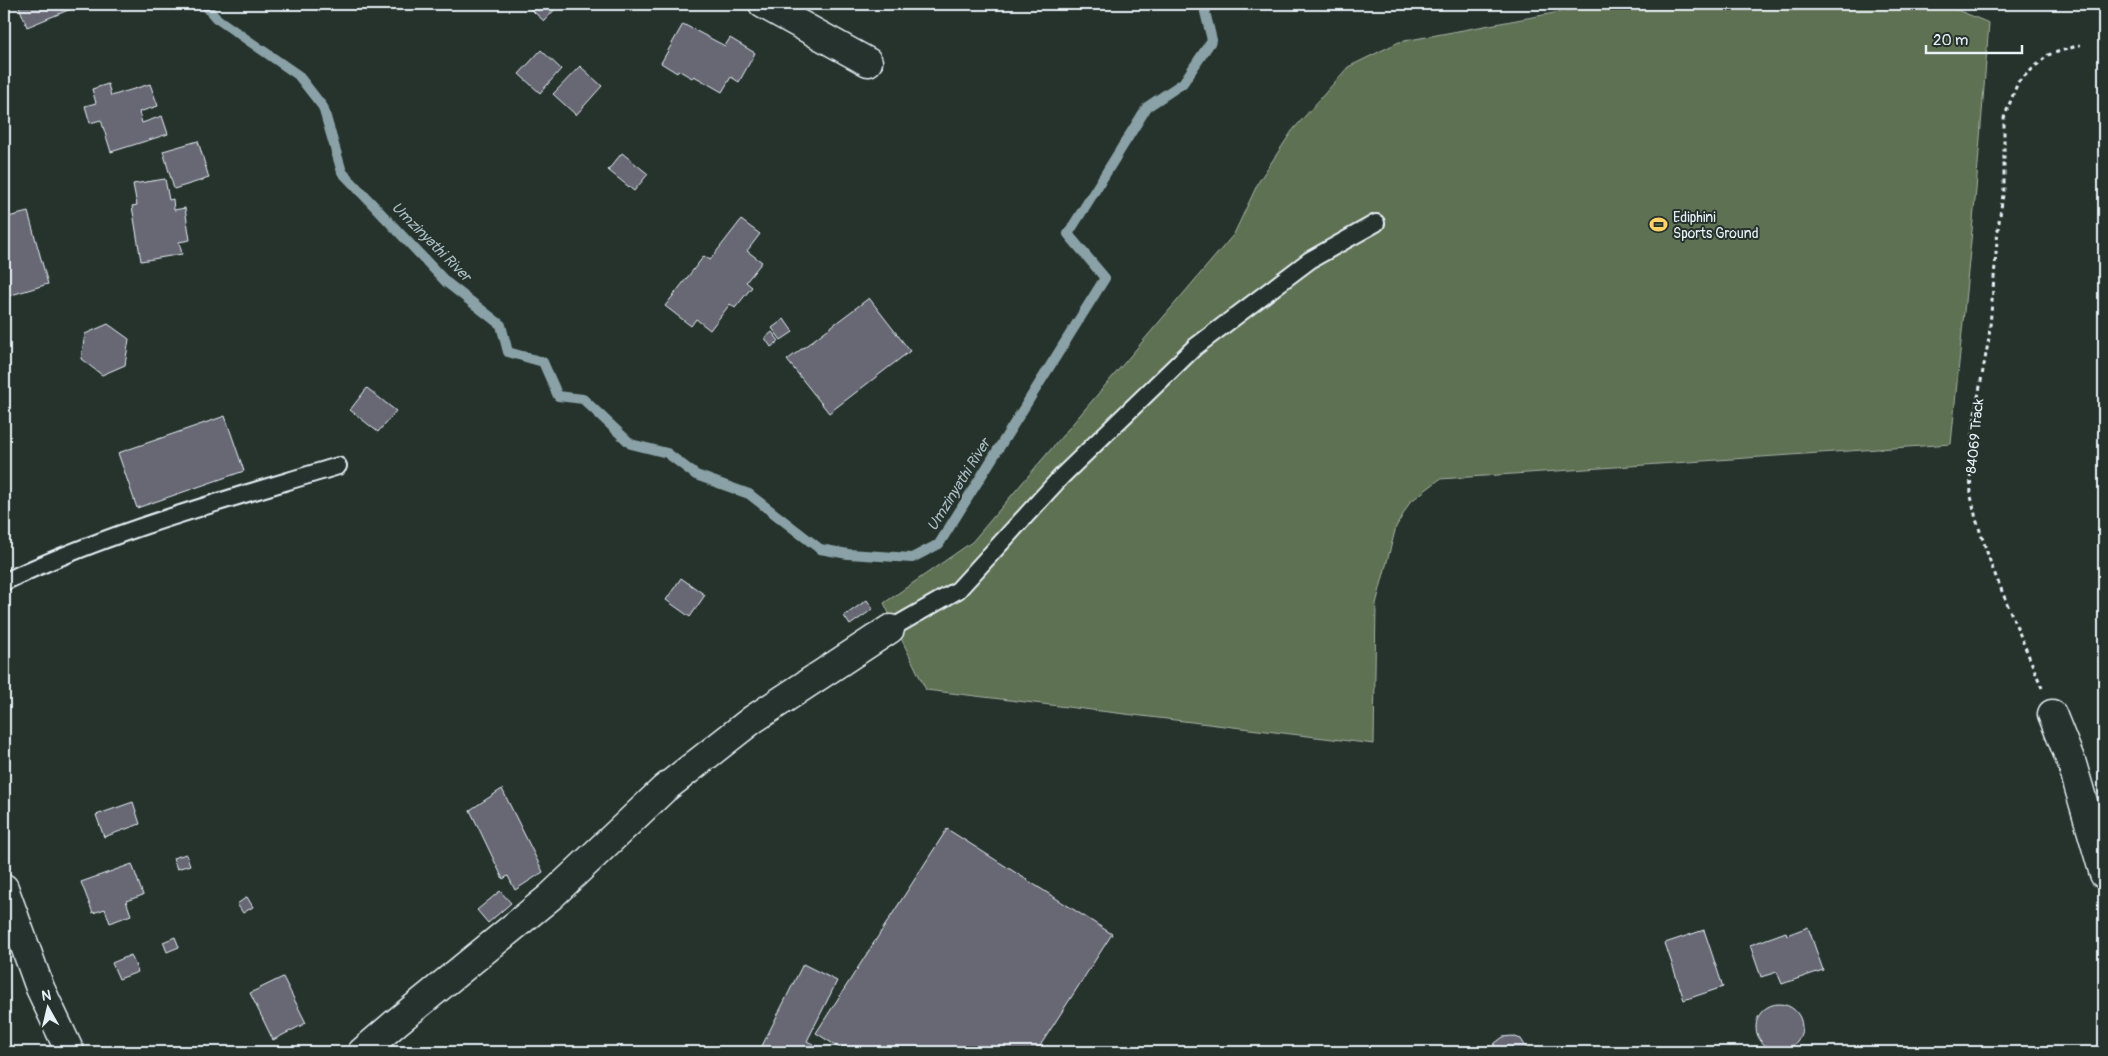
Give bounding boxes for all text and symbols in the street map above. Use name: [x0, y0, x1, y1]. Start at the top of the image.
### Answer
scale bar: [1926, 22, 2022, 54]
text: 20 m: [1933, 31, 1968, 50]
water label: Umzinyathi River: [387, 198, 476, 287]
place label: Ediphini Sports Ground: [1673, 209, 1759, 242]
sports icon: Ediphini Sports Ground: [1649, 215, 1669, 235]
street label: 84069 Track: [1963, 398, 1987, 474]
water label: Umzinyathi River: [923, 434, 996, 535]
north arrow: [22, 984, 72, 1034]
text: N: [40, 987, 52, 1005]

